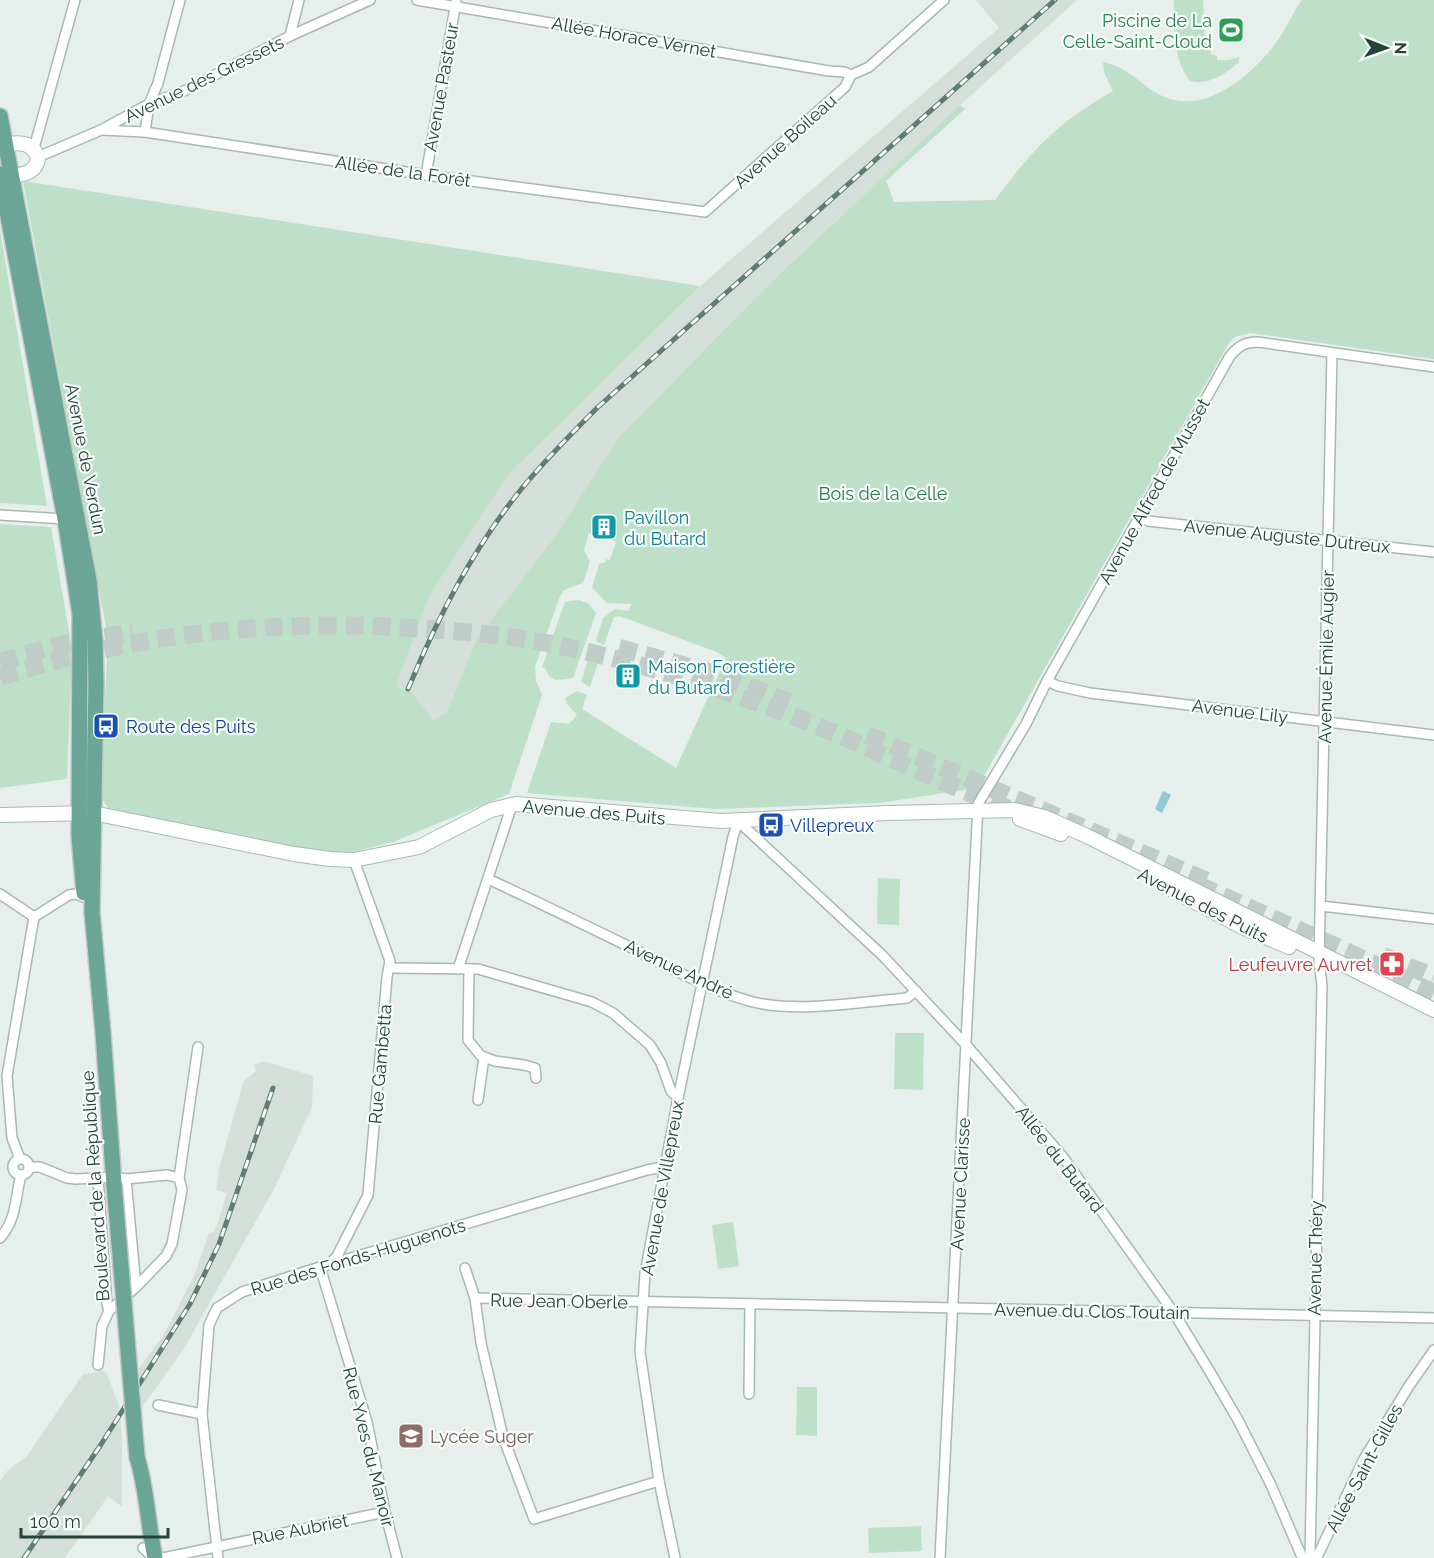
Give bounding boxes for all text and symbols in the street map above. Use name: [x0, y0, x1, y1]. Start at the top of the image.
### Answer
place label: Piscine de La Celle-Saint-Cloud: [1063, 10, 1212, 52]
street label: Allée Horace Vernet: [550, 12, 718, 62]
sports icon: Piscine de La Celle-Saint-Cloud: [1216, 15, 1246, 45]
north arrow: [1356, 18, 1416, 78]
street label: Avenue Pasteur: [419, 20, 463, 153]
street label: Avenue des Gressets: [121, 31, 287, 127]
text: N: [1391, 42, 1410, 55]
street label: Avenue Boileau: [730, 90, 840, 192]
street label: Allée de la Forêt: [334, 151, 472, 191]
street label: Avenue de Verdun: [61, 382, 111, 536]
street label: Avenue Alfred de Musset: [1094, 394, 1214, 588]
park label: Bois de la Celle: [819, 483, 948, 504]
place label: Pavillon du Butard: [624, 507, 706, 549]
building icon: Pavillon du Butard: [589, 512, 619, 542]
street label: Avenue Auguste Dutreux: [1183, 515, 1391, 557]
street label: Avenue Émile Augier: [1313, 570, 1338, 744]
place label: Maison Forestière du Butard: [648, 656, 795, 698]
building icon: Maison Forestière du Butard: [613, 661, 643, 691]
street label: Avenue Lily: [1191, 695, 1289, 727]
bus stop icon: Route des Puits: [91, 711, 121, 741]
place label: Route des Puits: [126, 716, 256, 737]
street label: Avenue des Puits: [522, 795, 667, 829]
bus stop icon: Villepreux: [756, 810, 786, 840]
place label: Villepreux: [790, 815, 874, 836]
street label: Avenue des Puits: [1134, 863, 1272, 947]
street label: Avenue André: [621, 935, 737, 1004]
pharmacy icon: Leufeuvre Auvret: [1377, 949, 1407, 979]
place label: Leufeuvre Auvret: [1229, 954, 1372, 975]
street label: Rue Gambetta: [364, 1003, 396, 1125]
street label: Boulevard de la République: [76, 1069, 114, 1302]
street label: Avenue de Villepreux: [636, 1099, 688, 1277]
street label: Allée du Butard: [1012, 1101, 1108, 1217]
street label: Avenue Clarisse: [946, 1117, 974, 1251]
street label: Avenue Théry: [1303, 1200, 1327, 1316]
street label: Rue des Fonds-Huguenots: [248, 1214, 468, 1300]
street label: Rue Jean Oberle: [490, 1289, 629, 1313]
street label: Avenue du Clos Toutain: [994, 1299, 1190, 1323]
street label: Rue Yves du Manoir: [339, 1365, 399, 1530]
street label: Allée Saint-Gilles: [1321, 1400, 1407, 1536]
school or university icon: Lycée Suger: [396, 1421, 426, 1451]
place label: Lycée Suger: [430, 1426, 534, 1447]
scale bar: [21, 1501, 168, 1539]
street label: Rue Aubriet: [250, 1509, 350, 1549]
text: 100 m: [30, 1511, 81, 1532]

